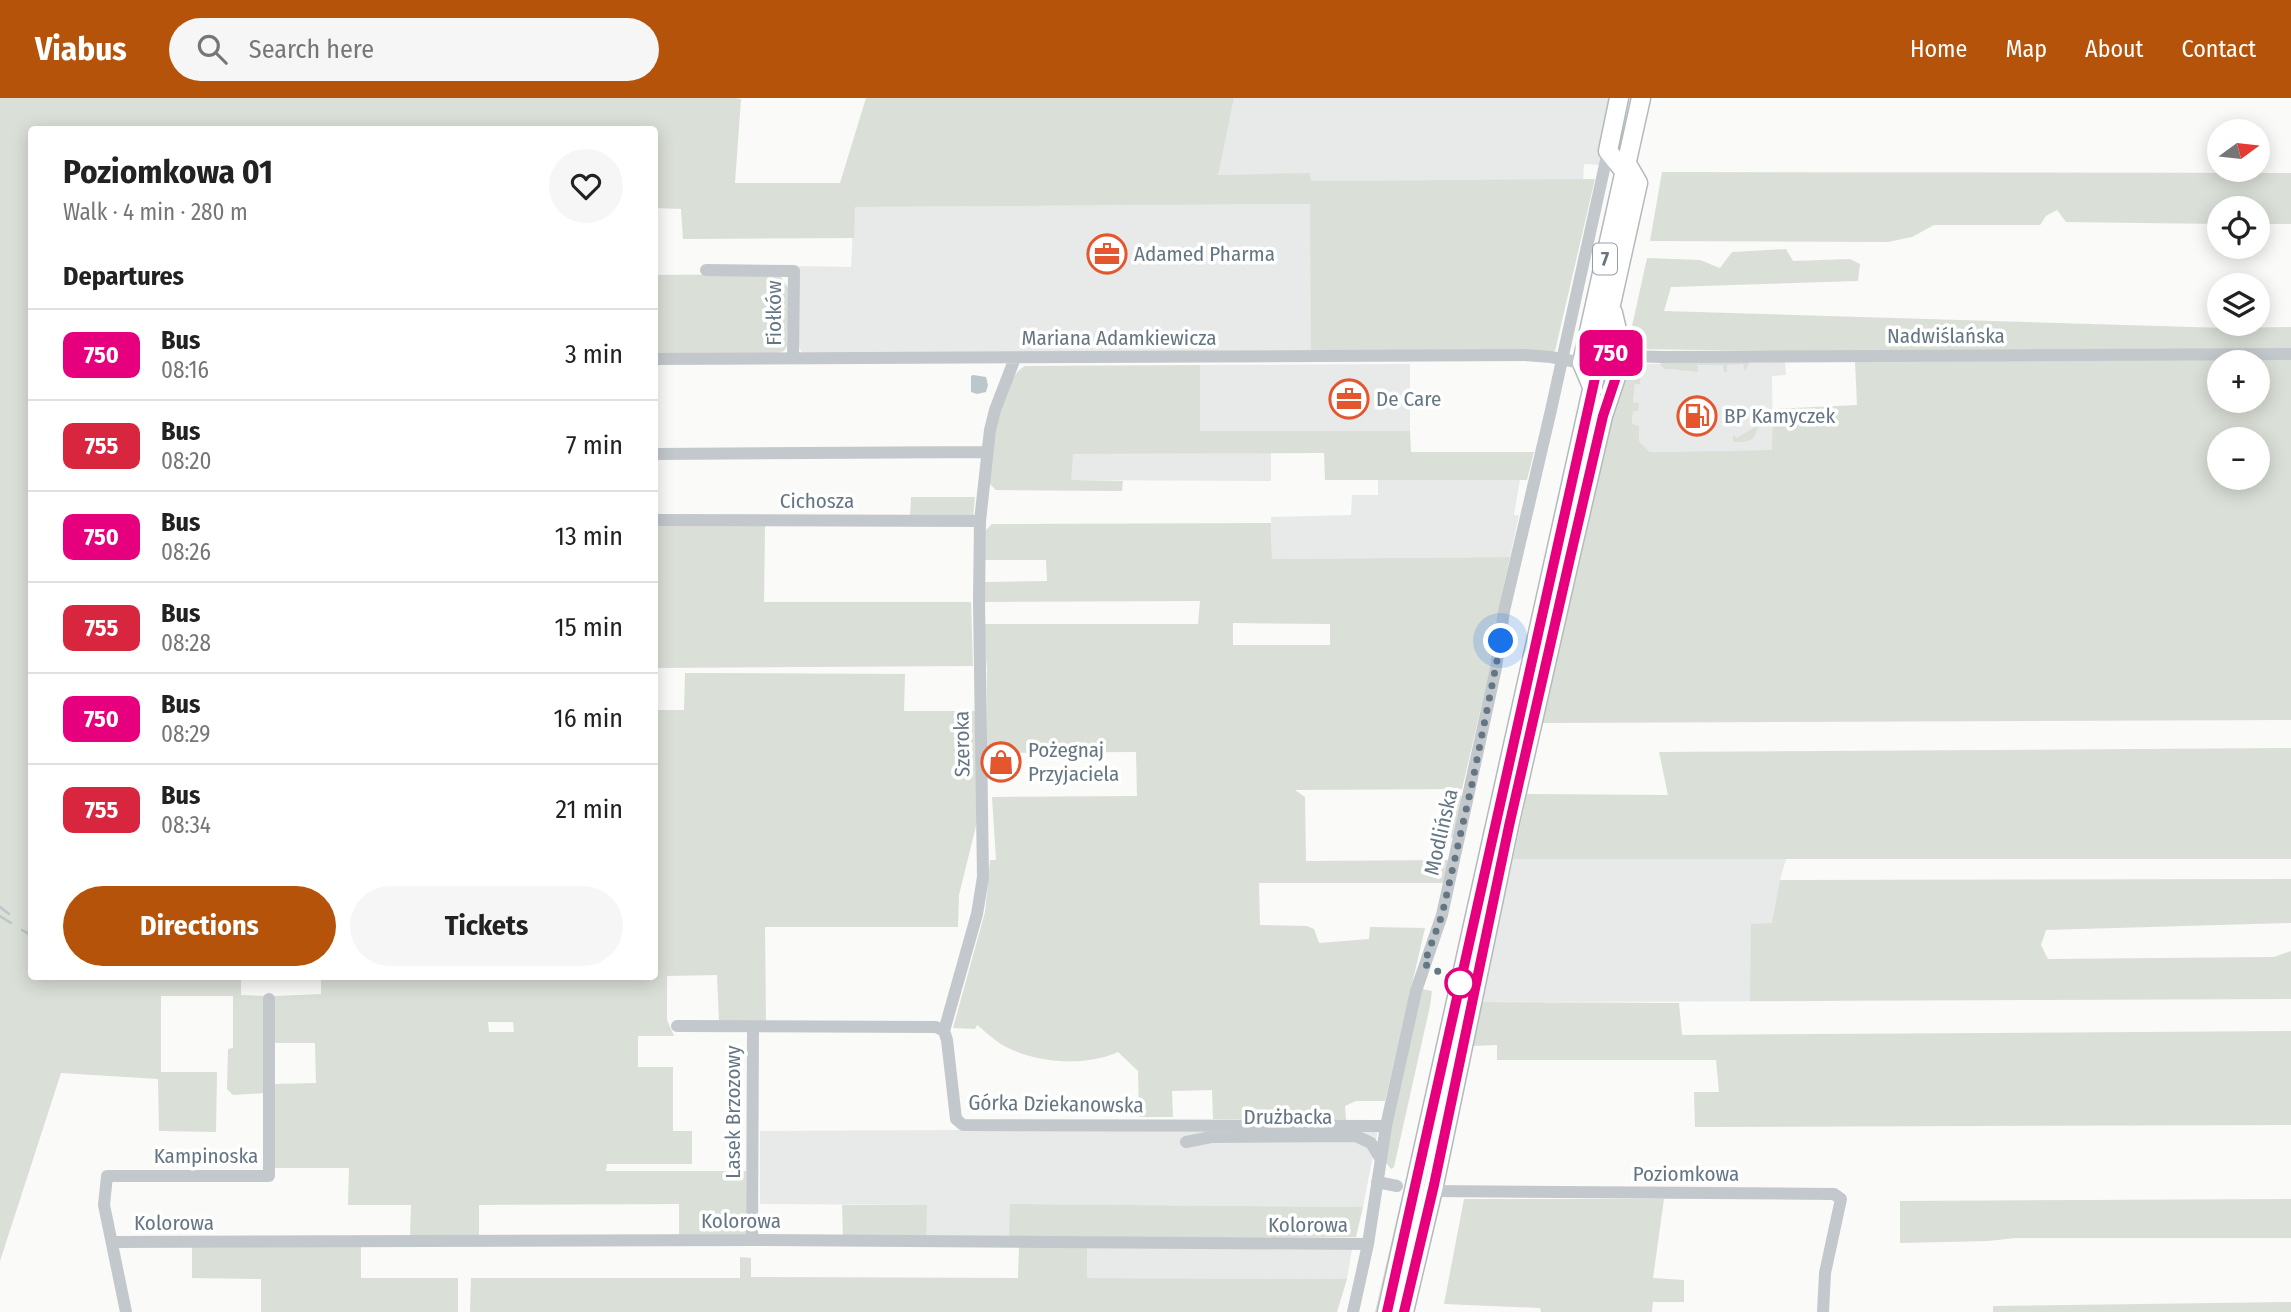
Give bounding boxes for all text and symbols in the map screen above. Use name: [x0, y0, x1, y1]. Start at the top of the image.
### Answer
search box: [169, 18, 659, 81]
text: Viabus: [35, 29, 127, 69]
icon: search: [193, 30, 231, 68]
text: Search here: [249, 34, 374, 65]
text: Home: [1910, 35, 1967, 63]
text: Map: [2005, 35, 2047, 63]
text: About: [2085, 35, 2143, 63]
text: Contact: [2181, 35, 2256, 63]
north arrow: [2207, 119, 2270, 182]
map controls: [2207, 119, 2270, 490]
button: heart: [549, 149, 623, 223]
text: Poziomkowa 01: [63, 152, 273, 192]
button: locate: [2207, 196, 2270, 259]
text: Walk · 4 min · 280 m: [63, 198, 248, 226]
office icon: Adamed Pharma: [1086, 233, 1128, 275]
place label: Adamed Pharma: [1134, 241, 1275, 267]
road number: 7: [1593, 244, 1617, 274]
text: Departures: [63, 261, 184, 292]
button: layers: [2207, 273, 2270, 336]
street label: Fiołków: [761, 280, 787, 346]
street label: Nadwiślańska: [1887, 323, 2005, 349]
text: Bus: [161, 325, 200, 356]
street label: Mariana Adamkiewicza: [1022, 325, 1216, 351]
line badge: 750: [1571, 330, 1651, 376]
text: 3 min: [565, 339, 623, 370]
text: 750: [1594, 339, 1628, 367]
text: 750: [84, 341, 119, 369]
button: +: [2207, 350, 2270, 413]
text: 08:16: [161, 356, 209, 384]
office icon: De Care: [1328, 378, 1370, 420]
place label: De Care: [1376, 386, 1441, 412]
fuel station icon: BP Kamyczek: [1676, 395, 1718, 437]
place label: BP Kamyczek: [1724, 403, 1835, 429]
text: Bus: [161, 416, 200, 447]
button: −: [2207, 427, 2270, 490]
text: 7 min: [566, 430, 623, 461]
text: 755: [85, 432, 118, 460]
text: 08:20: [161, 447, 212, 475]
street label: Cichosza: [780, 488, 854, 514]
text: Bus: [161, 507, 200, 538]
text: 13 min: [555, 521, 623, 552]
text: 750: [84, 523, 119, 551]
text: 08:26: [161, 538, 211, 566]
text: Bus: [161, 598, 200, 629]
text: 15 min: [555, 612, 623, 643]
text: 755: [85, 614, 118, 642]
your location: [1483, 623, 1518, 658]
text: 08:28: [161, 629, 211, 657]
text: Bus: [161, 689, 200, 720]
text: 16 min: [554, 703, 623, 734]
text: 750: [84, 705, 119, 733]
street label: Szeroka: [948, 711, 976, 777]
text: 08:29: [161, 720, 211, 748]
place label: Pożegnaj Przyjaciela: [1028, 737, 1119, 787]
shop icon: Pożegnaj Przyjaciela: [980, 741, 1022, 783]
text: Bus: [161, 780, 200, 811]
street label: Modlińska: [1418, 786, 1464, 878]
text: 21 min: [556, 794, 623, 825]
text: 755: [85, 796, 118, 824]
text: 08:34: [161, 811, 211, 839]
button: Directions: [63, 886, 336, 966]
button: Tickets: [350, 886, 623, 966]
unlabelled marker: [1445, 968, 1475, 998]
street label: Lasek Brzozowy: [720, 1045, 746, 1179]
street label: Górka Dziekanowska: [968, 1089, 1144, 1119]
street label: Drużbacka: [1244, 1104, 1332, 1130]
street label: Kampinoska: [154, 1143, 258, 1169]
street label: Poziomkowa: [1633, 1161, 1739, 1187]
street label: Kolorowa: [701, 1208, 781, 1234]
street label: Kolorowa: [134, 1210, 214, 1236]
street label: Kolorowa: [1268, 1212, 1348, 1238]

